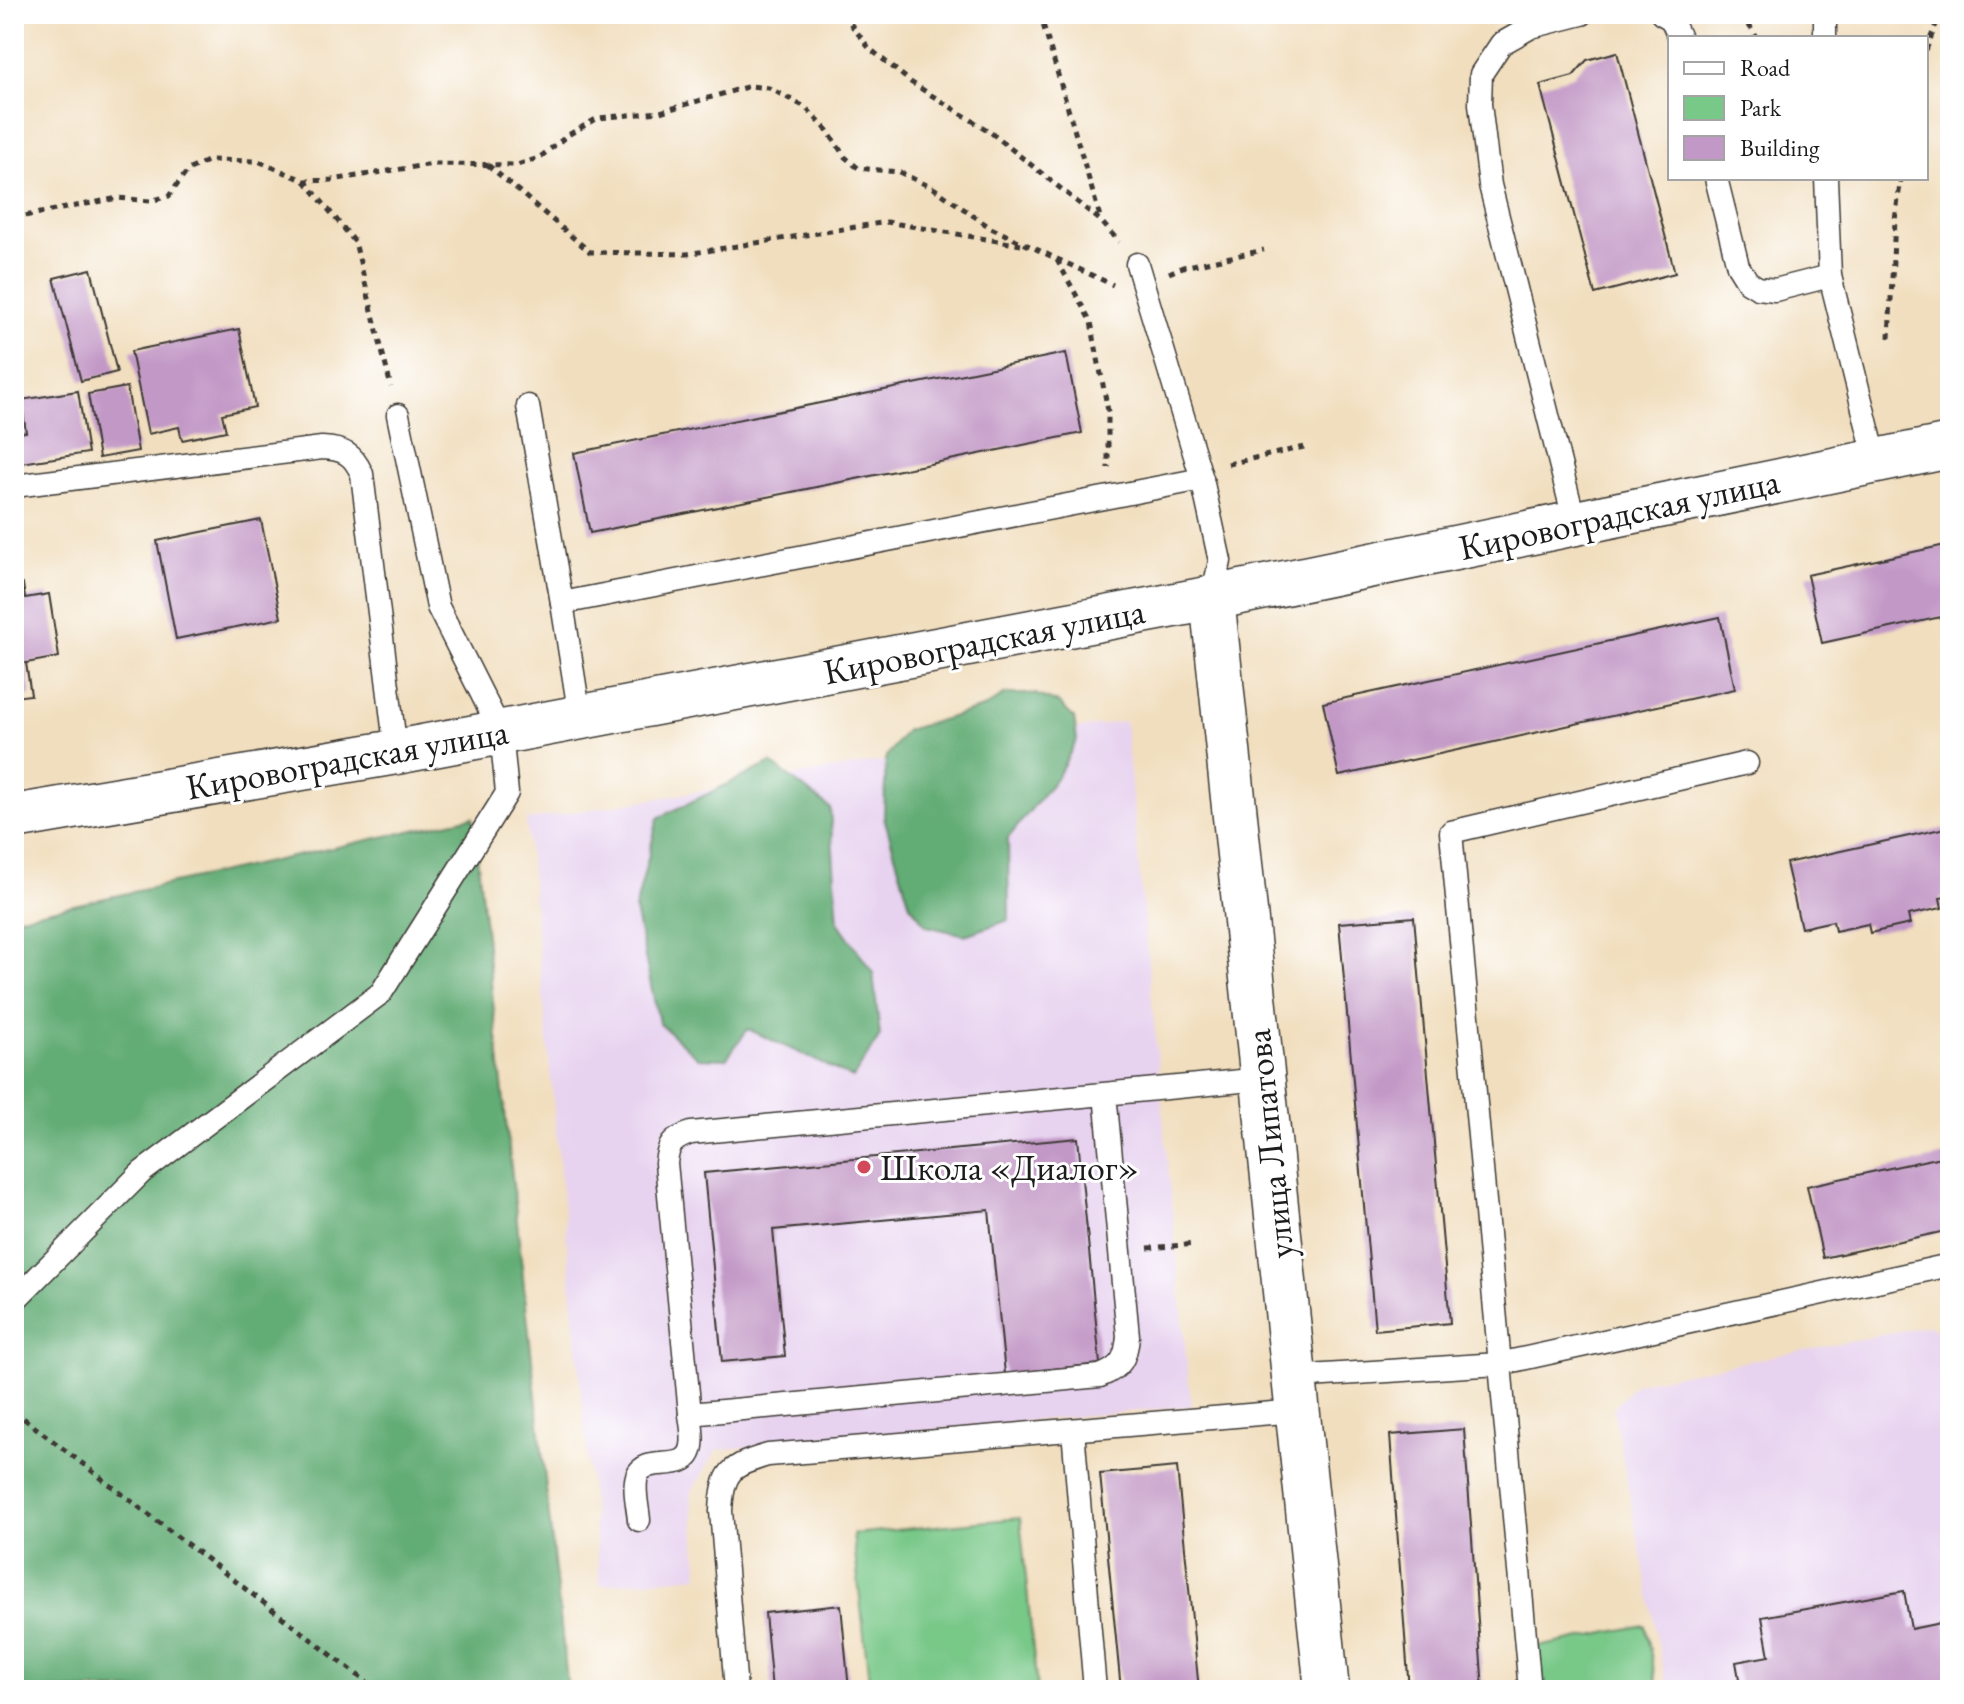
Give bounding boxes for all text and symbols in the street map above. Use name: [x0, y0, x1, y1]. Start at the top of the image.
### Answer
legend: [1668, 36, 1928, 180]
text: Road: [1740, 52, 1791, 83]
text: Park: [1740, 92, 1782, 123]
text: Building: [1740, 132, 1820, 163]
street label: Кировоградская улица: [1455, 457, 1784, 571]
street label: Кировоградская улица: [819, 587, 1149, 695]
street label: Кировоградская улица: [182, 707, 512, 810]
street label: улица Липатова: [1234, 1026, 1304, 1261]
place label: Школа «Диалог»: [880, 1144, 1139, 1191]
marker: Школа «Диалог»: [855, 1158, 873, 1176]

